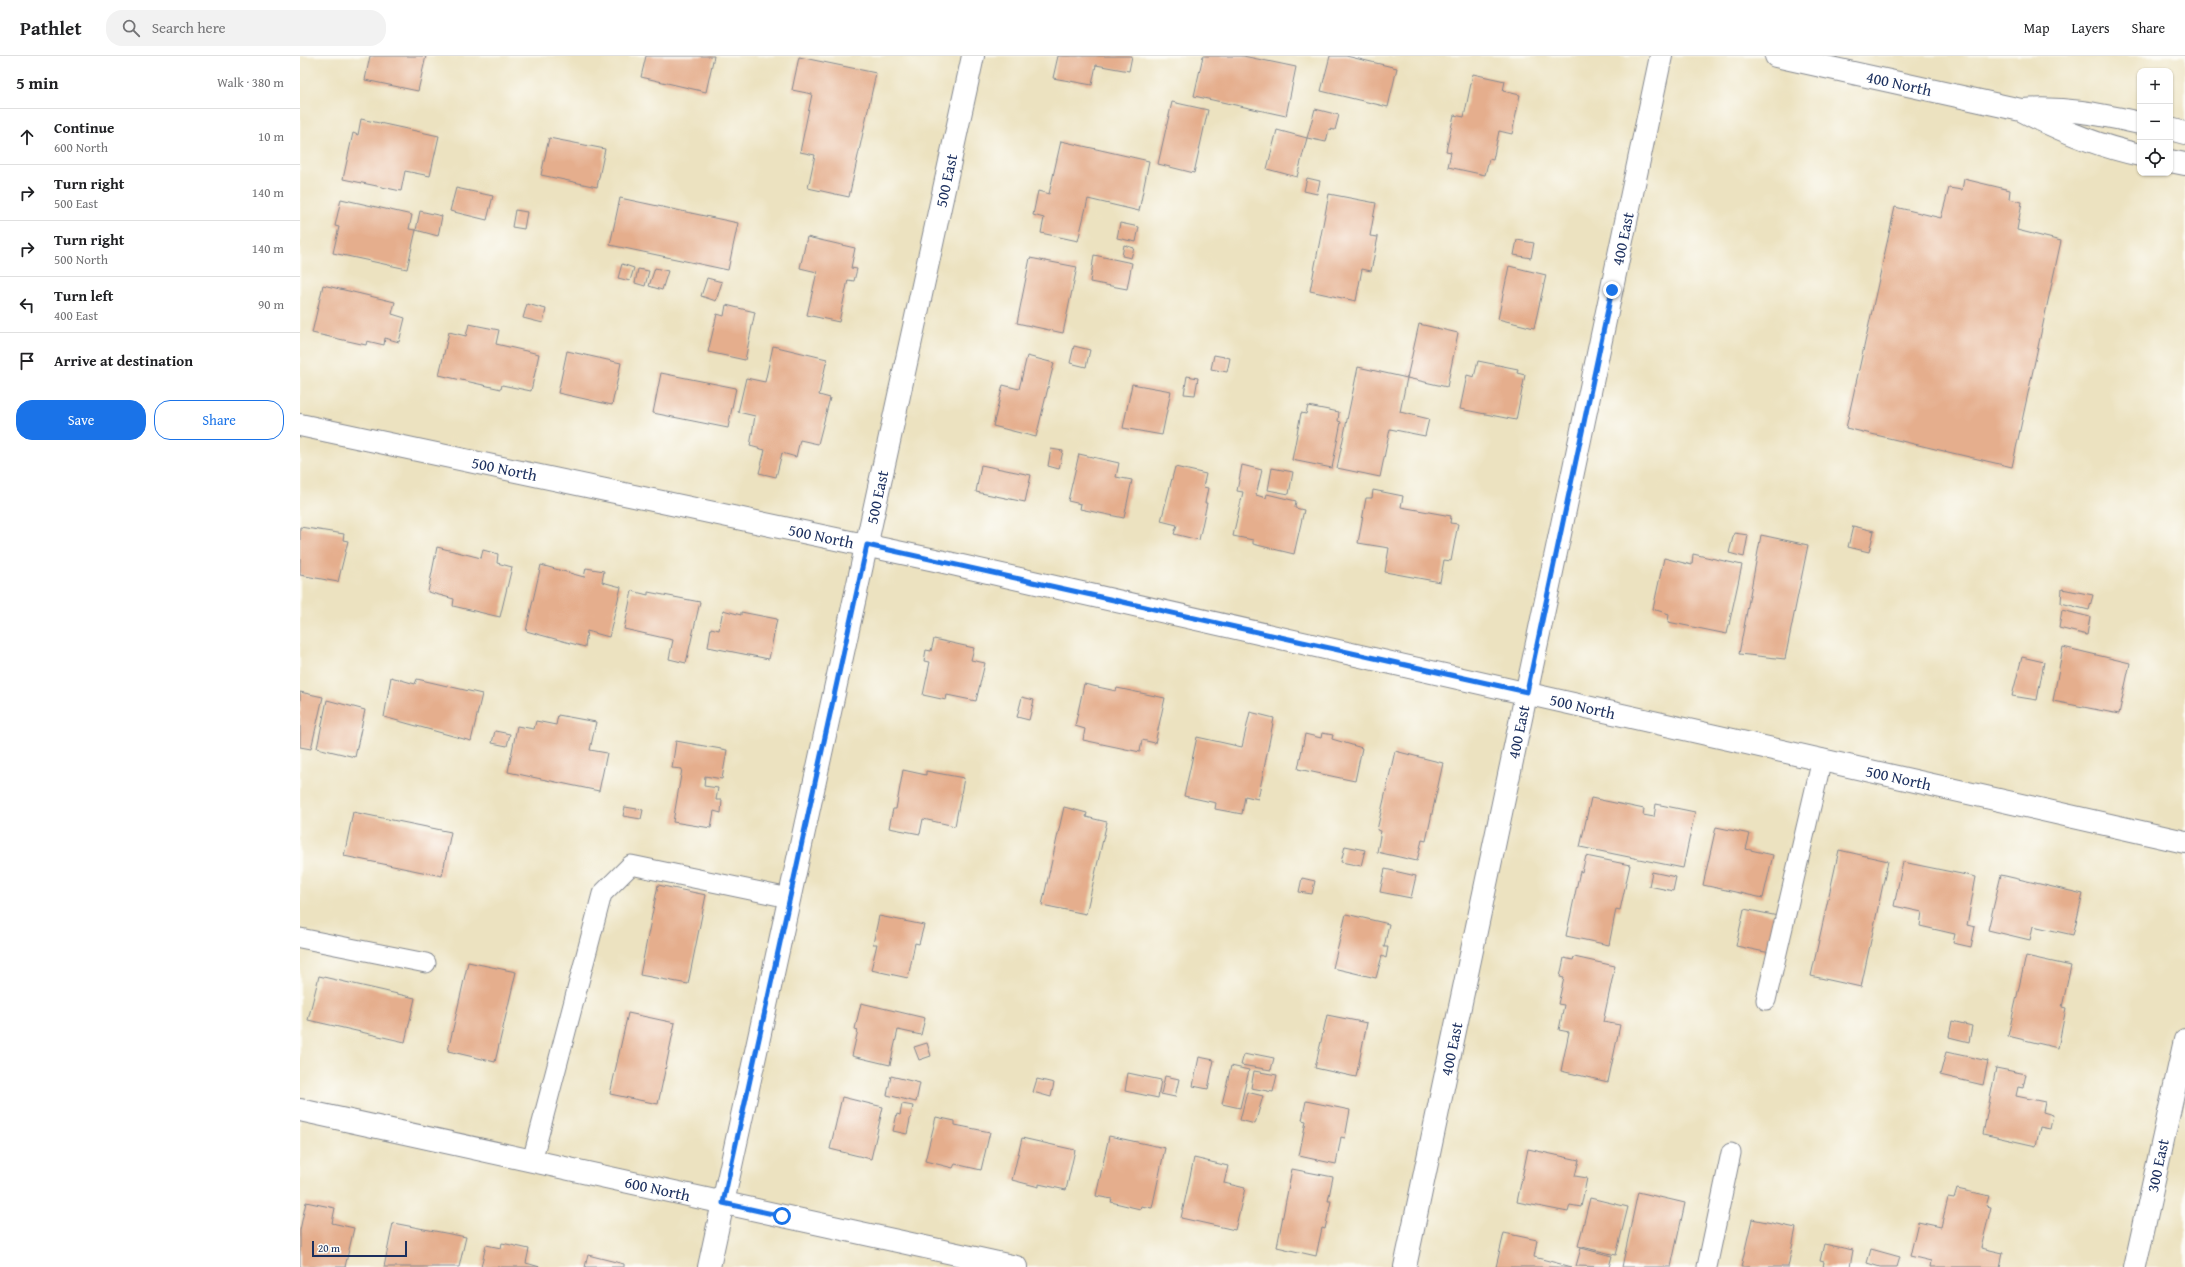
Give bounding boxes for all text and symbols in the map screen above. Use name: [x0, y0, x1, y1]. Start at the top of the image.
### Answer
search box: [106, 10, 386, 46]
text: Pathlet: [20, 14, 82, 42]
icon: search: [120, 17, 142, 39]
text: Search here: [152, 17, 226, 38]
text: Map: [2024, 18, 2050, 38]
text: Layers: [2072, 18, 2110, 38]
text: Share: [2132, 18, 2165, 38]
street label: 400 North: [1864, 64, 1934, 102]
map controls: [2137, 68, 2173, 176]
button: +: [2137, 68, 2173, 104]
text: 5 min: [16, 70, 58, 95]
text: Walk · 380 m: [217, 73, 284, 92]
button: −: [2137, 104, 2173, 140]
text: Continue: [54, 117, 115, 138]
icon: ahead: [16, 126, 38, 148]
text: 10 m: [258, 127, 284, 146]
text: 600 North: [54, 138, 108, 157]
button: locate: [2137, 140, 2173, 176]
street label: 500 East: [928, 151, 963, 210]
text: Turn right: [54, 173, 125, 194]
icon: right: [16, 182, 38, 204]
text: 140 m: [252, 183, 284, 202]
text: 500 East: [54, 194, 98, 213]
street label: 400 East: [1605, 209, 1640, 268]
text: Turn right: [54, 229, 125, 250]
icon: right: [16, 238, 38, 260]
text: 140 m: [252, 239, 284, 258]
text: 500 North: [54, 250, 108, 269]
route end: [1603, 281, 1621, 299]
text: Turn left: [54, 285, 113, 306]
icon: left: [16, 294, 38, 316]
text: 90 m: [258, 295, 284, 314]
text: 400 East: [54, 306, 98, 325]
icon: arrive: [16, 350, 38, 372]
text: Arrive at destination: [54, 350, 193, 371]
button: Save: [16, 400, 146, 440]
button: Share: [154, 400, 284, 440]
street label: 500 North: [469, 450, 539, 487]
street label: 500 East: [859, 468, 894, 526]
street label: 500 North: [786, 517, 856, 554]
street label: 500 North: [1547, 687, 1618, 725]
street label: 400 East: [1501, 702, 1536, 761]
street label: 500 North: [1864, 758, 1934, 796]
street label: 400 East: [1434, 1019, 1469, 1078]
street label: 300 East: [2140, 1136, 2175, 1195]
street label: 600 North: [622, 1170, 693, 1207]
route start: [773, 1207, 791, 1225]
scale bar: [312, 1239, 407, 1258]
text: 20 m: [318, 1240, 340, 1256]

